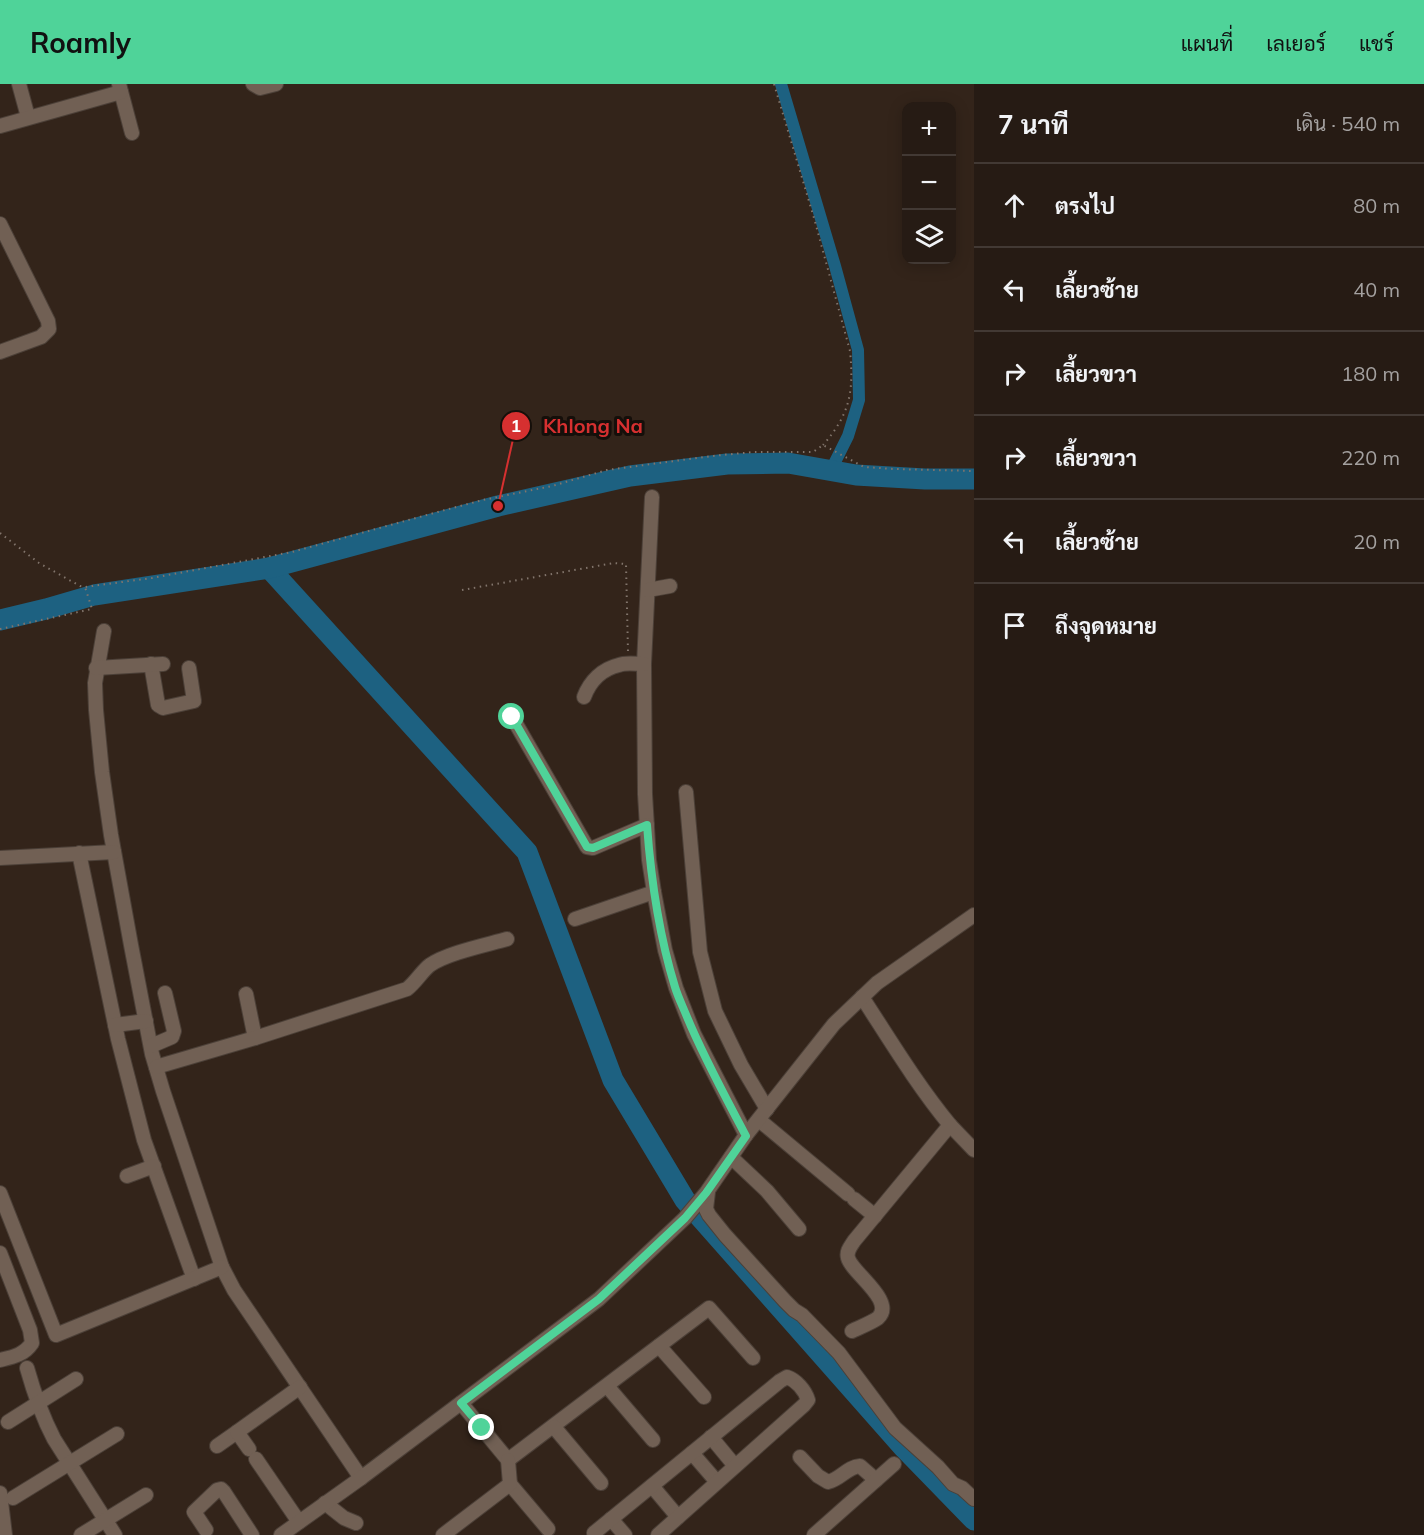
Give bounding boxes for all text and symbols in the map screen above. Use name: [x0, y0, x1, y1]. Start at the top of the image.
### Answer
text: Roamly: [30, 25, 131, 60]
text: แผนที่: [1181, 30, 1233, 56]
text: เลเยอร์: [1266, 30, 1326, 56]
text: แชร์: [1359, 30, 1394, 56]
map controls: [902, 102, 956, 264]
button: +: [902, 102, 956, 156]
text: 7 นาที: [998, 108, 1069, 141]
text: เดิน · 540 m: [1295, 111, 1400, 136]
button: −: [902, 156, 956, 210]
icon: ahead: [998, 189, 1031, 222]
text: ตรงไป: [1055, 192, 1115, 220]
text: 80 m: [1353, 193, 1400, 218]
button: layers: [902, 210, 956, 264]
icon: left: [998, 273, 1031, 306]
text: เลี้ยวซ้าย: [1055, 276, 1139, 304]
text: 40 m: [1353, 277, 1400, 302]
icon: right: [998, 357, 1031, 390]
text: เลี้ยวขวา: [1055, 360, 1137, 388]
text: 180 m: [1341, 361, 1400, 386]
callout: Khlong Na: [501, 407, 655, 445]
text: Khlong Na: [543, 413, 643, 438]
text: 1: [511, 414, 521, 437]
icon: right: [998, 441, 1031, 474]
text: เลี้ยวขวา: [1055, 444, 1137, 472]
text: 220 m: [1341, 445, 1400, 470]
icon: left: [998, 525, 1031, 558]
text: เลี้ยวซ้าย: [1055, 528, 1139, 556]
text: 20 m: [1353, 529, 1400, 554]
icon: arrive: [998, 609, 1031, 642]
text: ถึงจุดหมาย: [1055, 612, 1157, 640]
route start: [498, 703, 524, 729]
route end: [468, 1414, 494, 1440]

